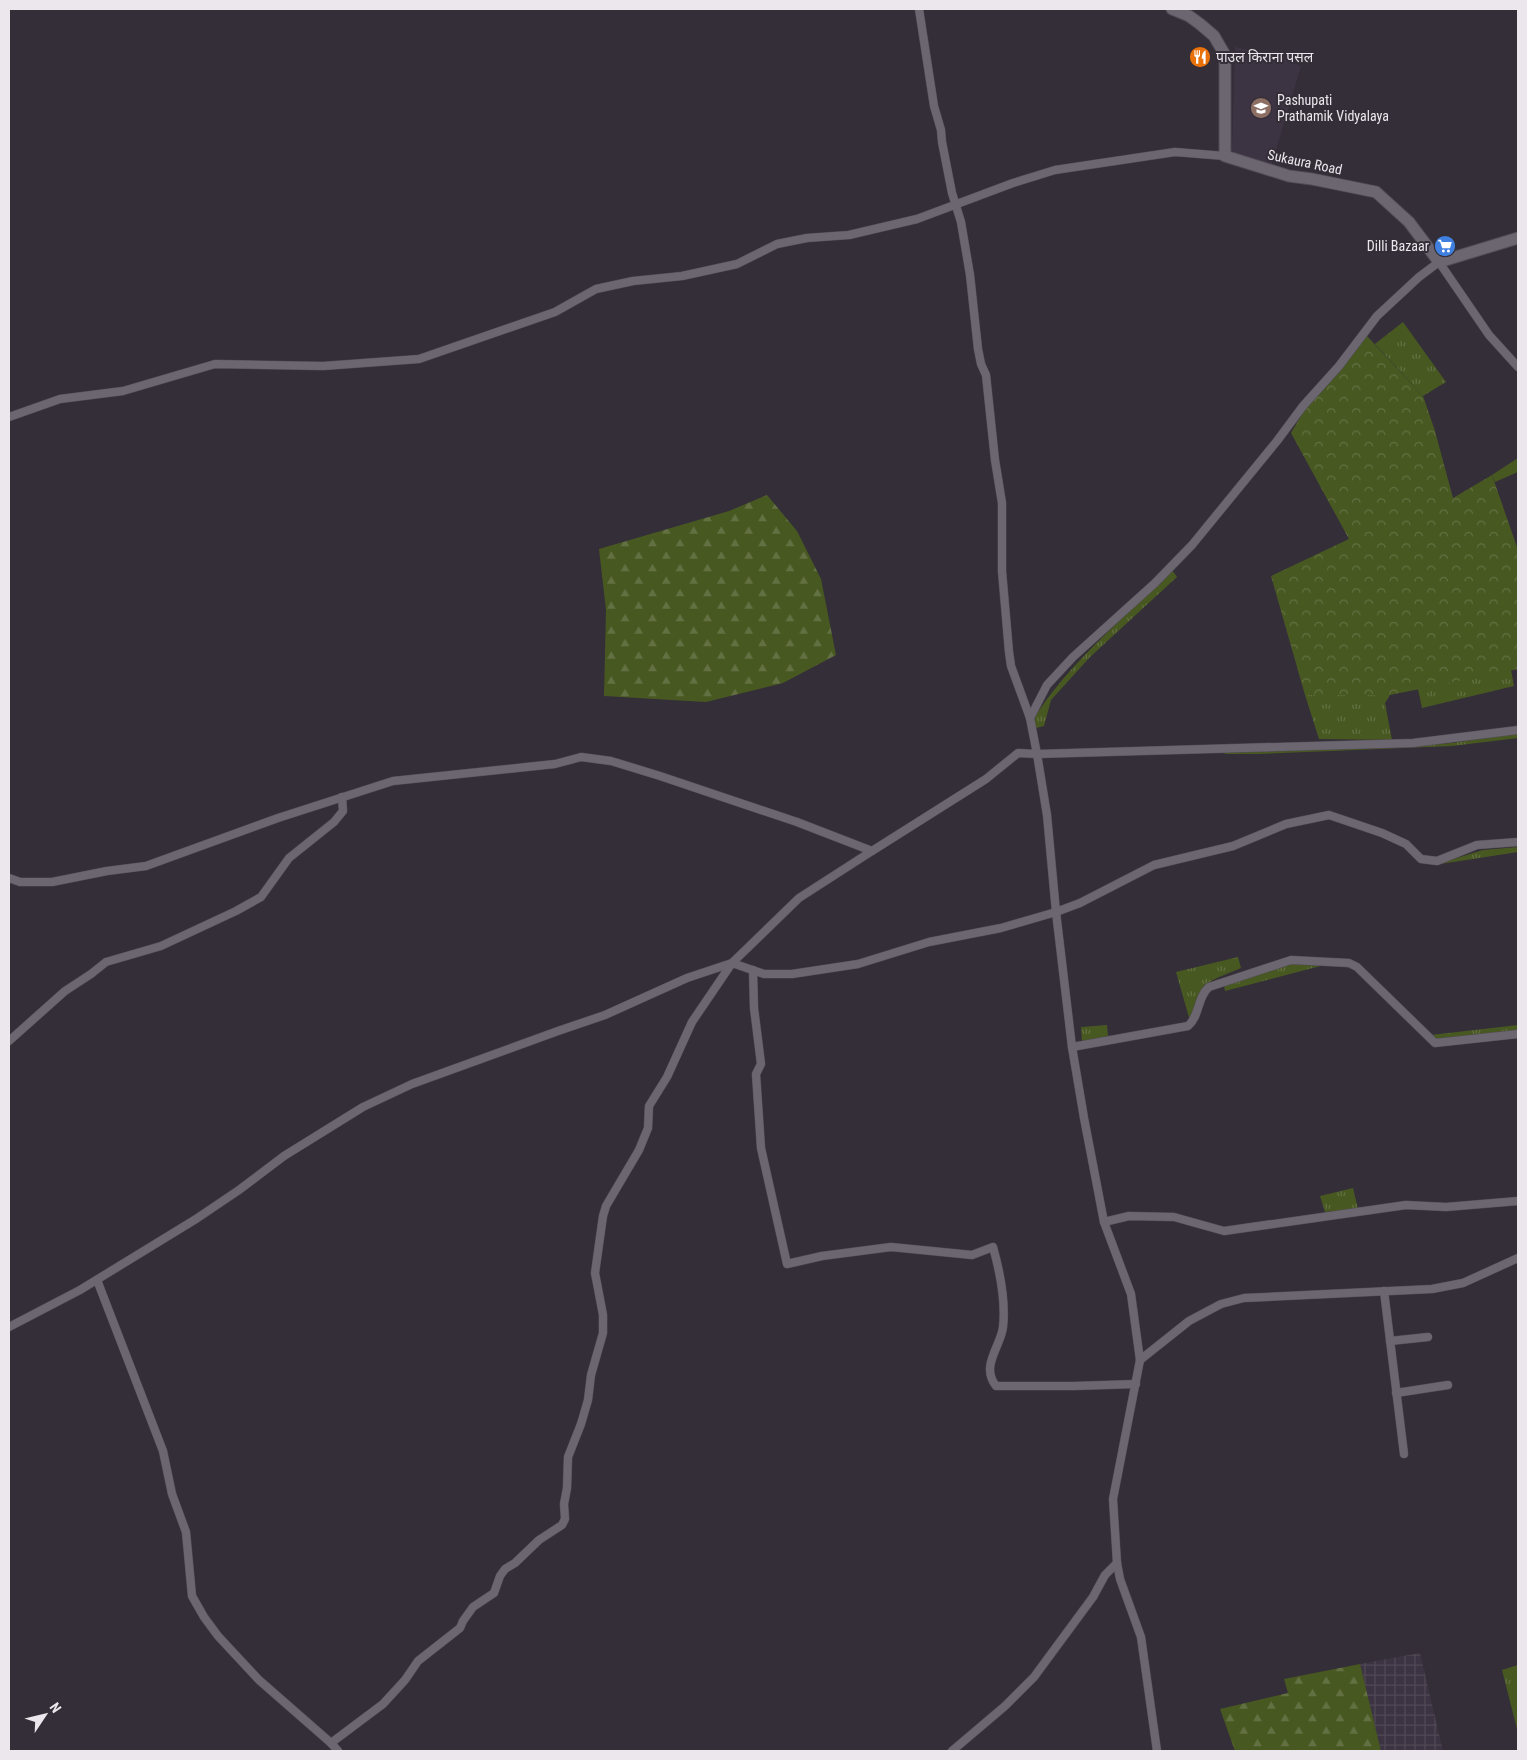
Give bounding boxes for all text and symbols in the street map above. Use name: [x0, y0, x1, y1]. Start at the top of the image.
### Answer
restaurant icon: पाउल किराना पसल: [1188, 45, 1212, 69]
place label: पाउल किराना पसल: [1216, 49, 1314, 65]
place label: Pashupati Prathamik Vidyalaya: [1277, 92, 1389, 124]
school or university icon: Pashupati Prathamik Vidyalaya: [1249, 96, 1273, 120]
street label: Sukaura Road: [1266, 146, 1344, 178]
supermarket icon: Dilli Bazaar: [1433, 234, 1457, 258]
place label: Dilli Bazaar: [1367, 238, 1429, 254]
north arrow: [20, 1690, 70, 1740]
text: N: [47, 1699, 65, 1716]

